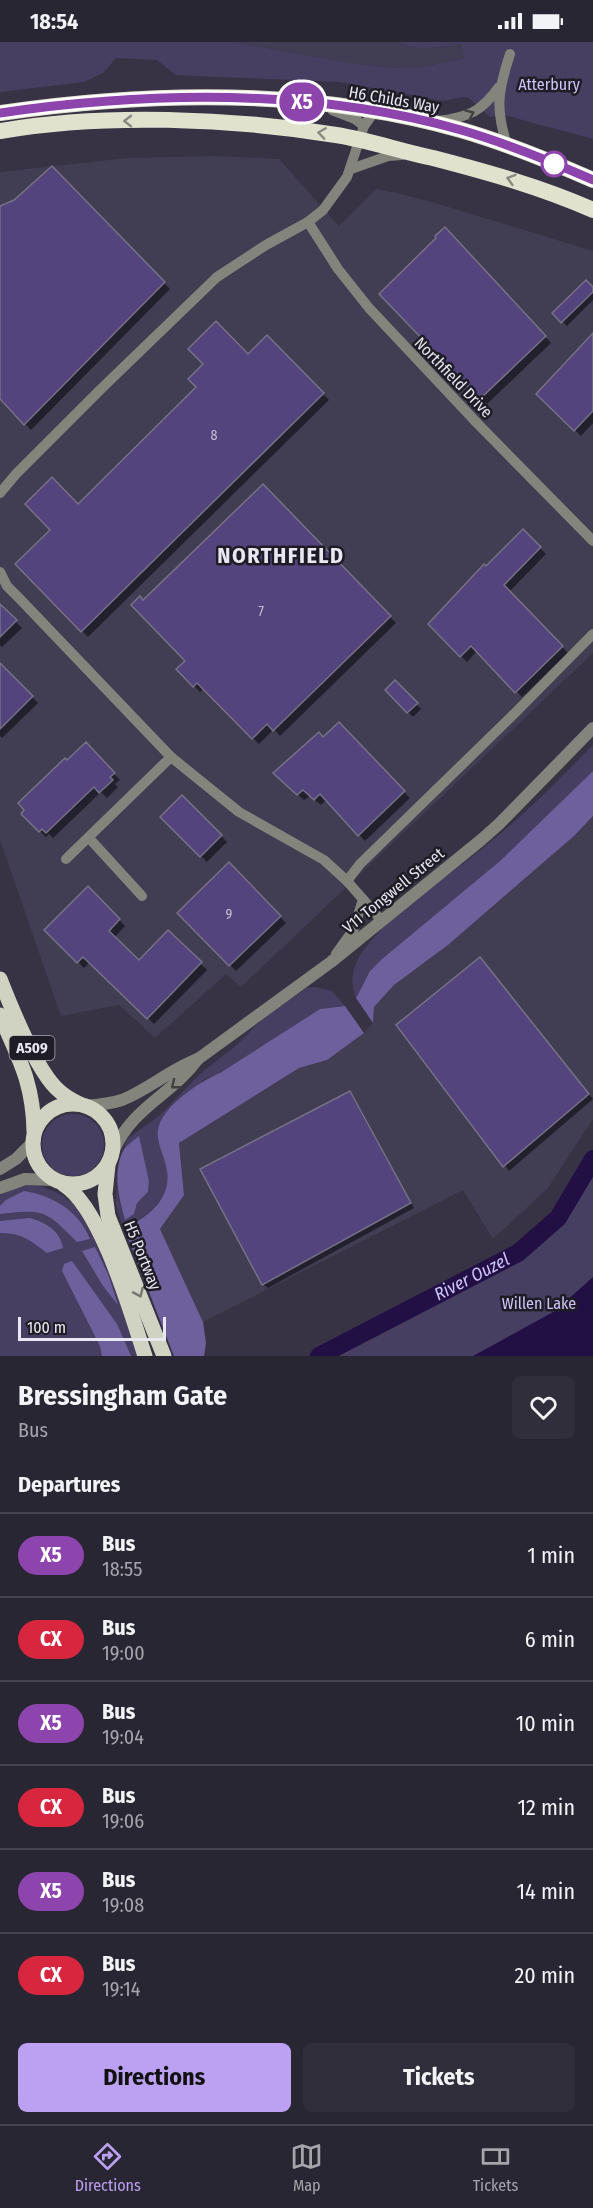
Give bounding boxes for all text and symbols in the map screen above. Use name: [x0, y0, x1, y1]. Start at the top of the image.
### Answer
text: 18:54: [30, 8, 78, 35]
park label: Atterbury: [518, 75, 581, 94]
line badge: X5: [275, 82, 329, 122]
street label: H6 Childs Way: [347, 82, 441, 117]
text: X5: [291, 89, 313, 115]
one-way arrow: [463, 109, 474, 121]
one-way arrow: [123, 115, 132, 127]
one-way arrow: [317, 128, 327, 140]
unlabelled marker: [541, 151, 567, 177]
one-way arrow: [506, 174, 517, 186]
street label: Northfield Drive: [411, 333, 497, 421]
house number: 8: [211, 427, 218, 444]
district label: NORTHFIELD: [217, 542, 345, 569]
house number: 7: [258, 603, 264, 620]
street label: V11 Tongwell Street: [339, 843, 448, 937]
house number: 9: [226, 906, 233, 923]
road number: A509: [9, 1036, 54, 1060]
one-way arrow: [170, 1078, 181, 1089]
street label: H5 Portway: [120, 1218, 165, 1293]
water label: River Ouzel: [430, 1248, 513, 1306]
one-way arrow: [132, 1287, 144, 1298]
park label: Willen Lake: [502, 1294, 576, 1313]
scale bar: [18, 1314, 166, 1342]
text: 100 m: [27, 1318, 66, 1337]
button: heart: [512, 1376, 575, 1439]
text: Bressingham Gate: [18, 1379, 227, 1412]
text: Bus: [18, 1418, 48, 1442]
text: Departures: [18, 1471, 120, 1498]
text: Bus: [102, 1530, 135, 1557]
text: X5: [40, 1542, 62, 1568]
text: 1 min: [527, 1542, 575, 1569]
text: 18:55: [102, 1557, 142, 1581]
text: Bus: [102, 1614, 135, 1641]
text: CX: [40, 1626, 62, 1652]
text: 6 min: [525, 1626, 575, 1653]
text: 19:00: [102, 1641, 145, 1665]
text: Bus: [102, 1698, 135, 1725]
text: X5: [40, 1710, 62, 1736]
text: 10 min: [516, 1710, 575, 1737]
text: 19:04: [102, 1725, 144, 1749]
text: Bus: [102, 1782, 135, 1809]
text: CX: [40, 1794, 62, 1820]
text: 12 min: [517, 1794, 575, 1821]
text: 19:06: [102, 1809, 144, 1833]
text: Bus: [102, 1866, 135, 1893]
text: X5: [40, 1878, 62, 1904]
text: 14 min: [517, 1878, 575, 1905]
text: 19:08: [102, 1893, 144, 1917]
text: Bus: [102, 1950, 135, 1977]
text: CX: [40, 1962, 62, 1988]
text: 20 min: [515, 1962, 575, 1989]
text: 19:14: [102, 1977, 140, 2001]
button: Directions: [18, 2043, 291, 2112]
button: Tickets: [303, 2043, 575, 2112]
tab: Directions: [75, 2140, 141, 2195]
tab: Map: [290, 2140, 323, 2195]
tab: Tickets: [473, 2140, 518, 2195]

